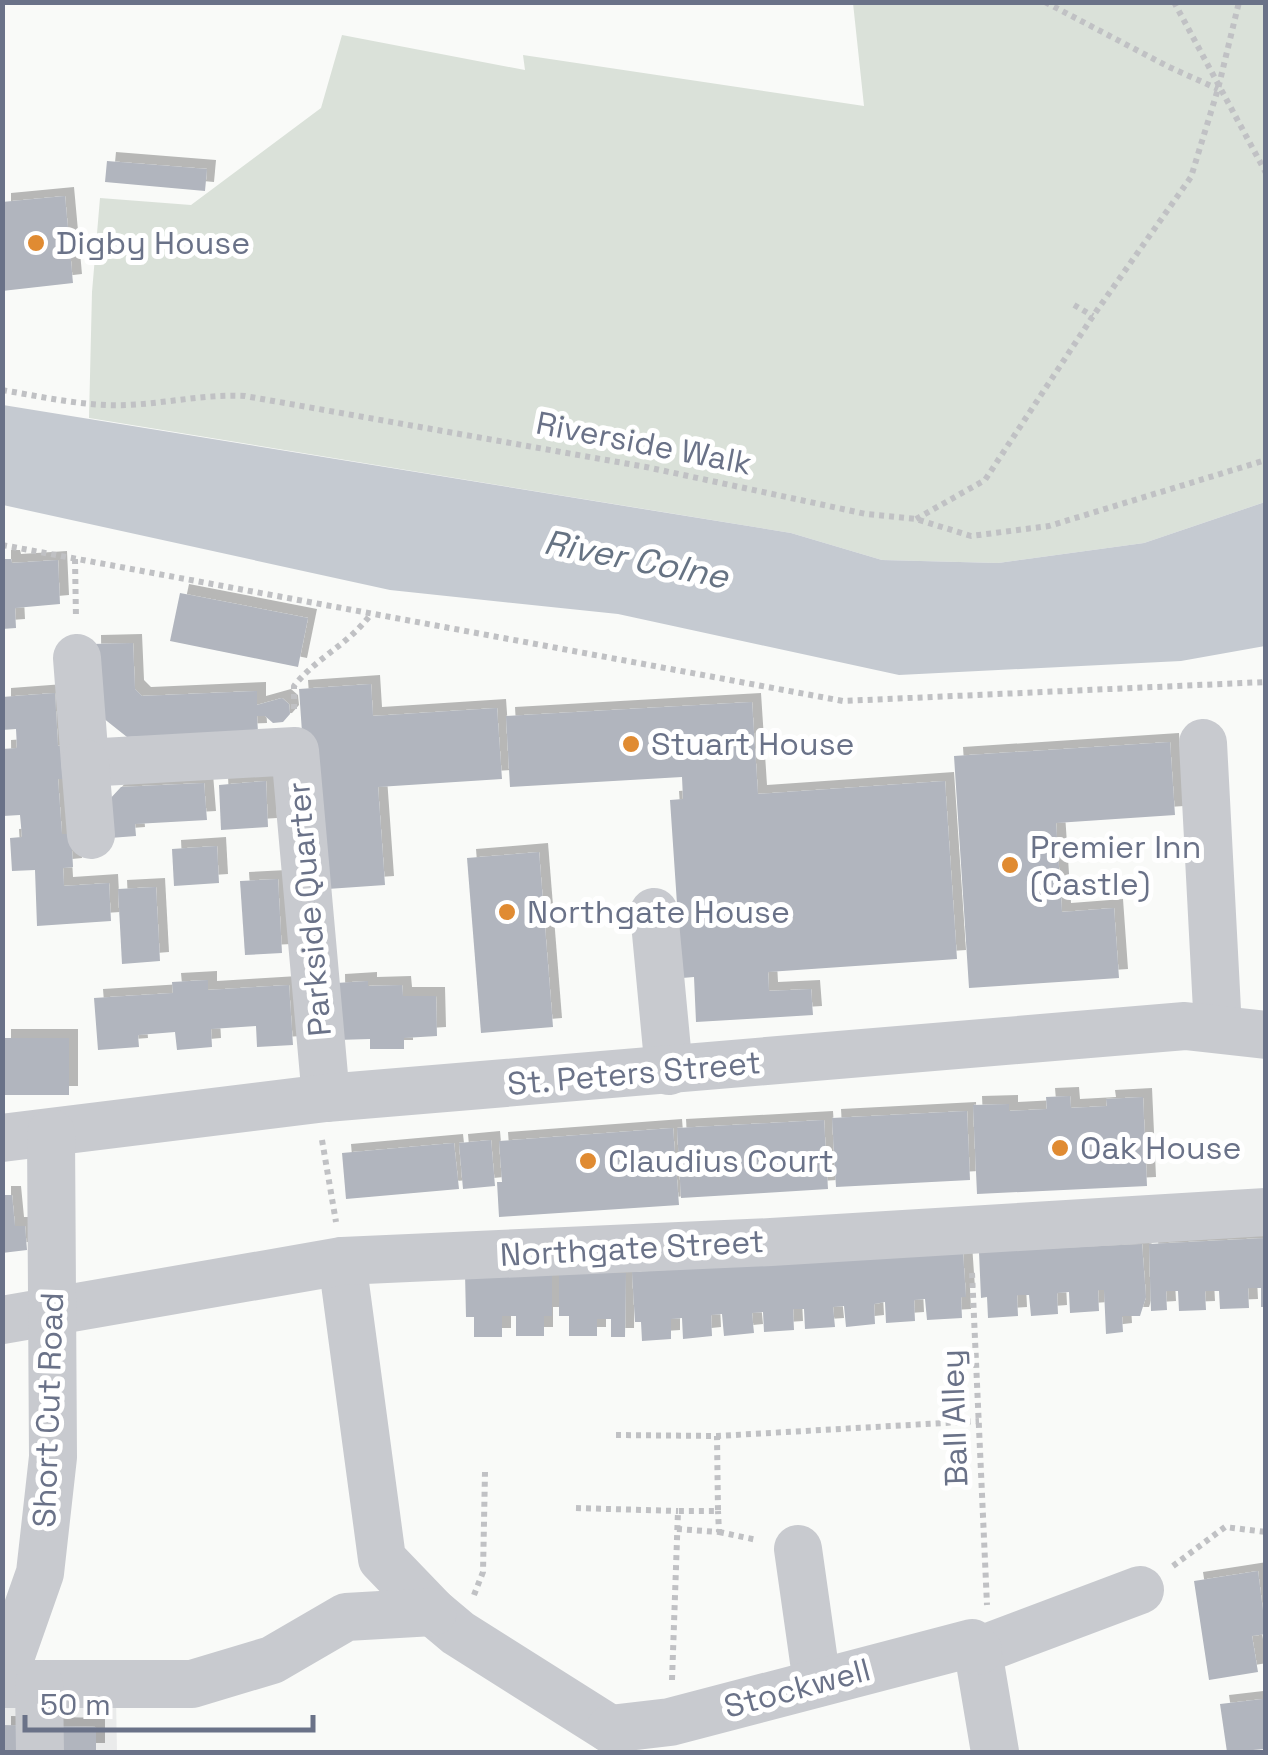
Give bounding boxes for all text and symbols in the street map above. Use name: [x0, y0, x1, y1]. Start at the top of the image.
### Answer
place label: Digby House: [56, 223, 250, 263]
marker: Digby House: [25, 232, 47, 254]
street label: Riverside Walk: [533, 403, 755, 483]
water label: River Colne: [540, 520, 733, 599]
place label: Stuart House: [651, 724, 855, 764]
marker: Stuart House: [620, 733, 642, 755]
street label: Parkside Quarter: [278, 780, 340, 1038]
place label: Premier Inn (Castle): [1030, 827, 1201, 904]
marker: Premier Inn (Castle): [999, 854, 1021, 876]
place label: Northgate House: [527, 892, 790, 932]
marker: Northgate House: [496, 901, 518, 923]
street label: St. Peters Street: [506, 1042, 762, 1104]
place label: Oak House: [1080, 1128, 1241, 1168]
marker: Oak House: [1049, 1137, 1071, 1159]
place label: Claudius Court: [608, 1141, 834, 1181]
marker: Claudius Court: [577, 1150, 599, 1172]
street label: Northgate Street: [499, 1221, 765, 1275]
street label: Short Cut Road: [24, 1292, 72, 1528]
street label: Ball Alley: [932, 1349, 976, 1487]
street label: Stockwell: [719, 1649, 875, 1727]
scale bar: [25, 1670, 312, 1732]
text: 50 m: [40, 1685, 111, 1724]

